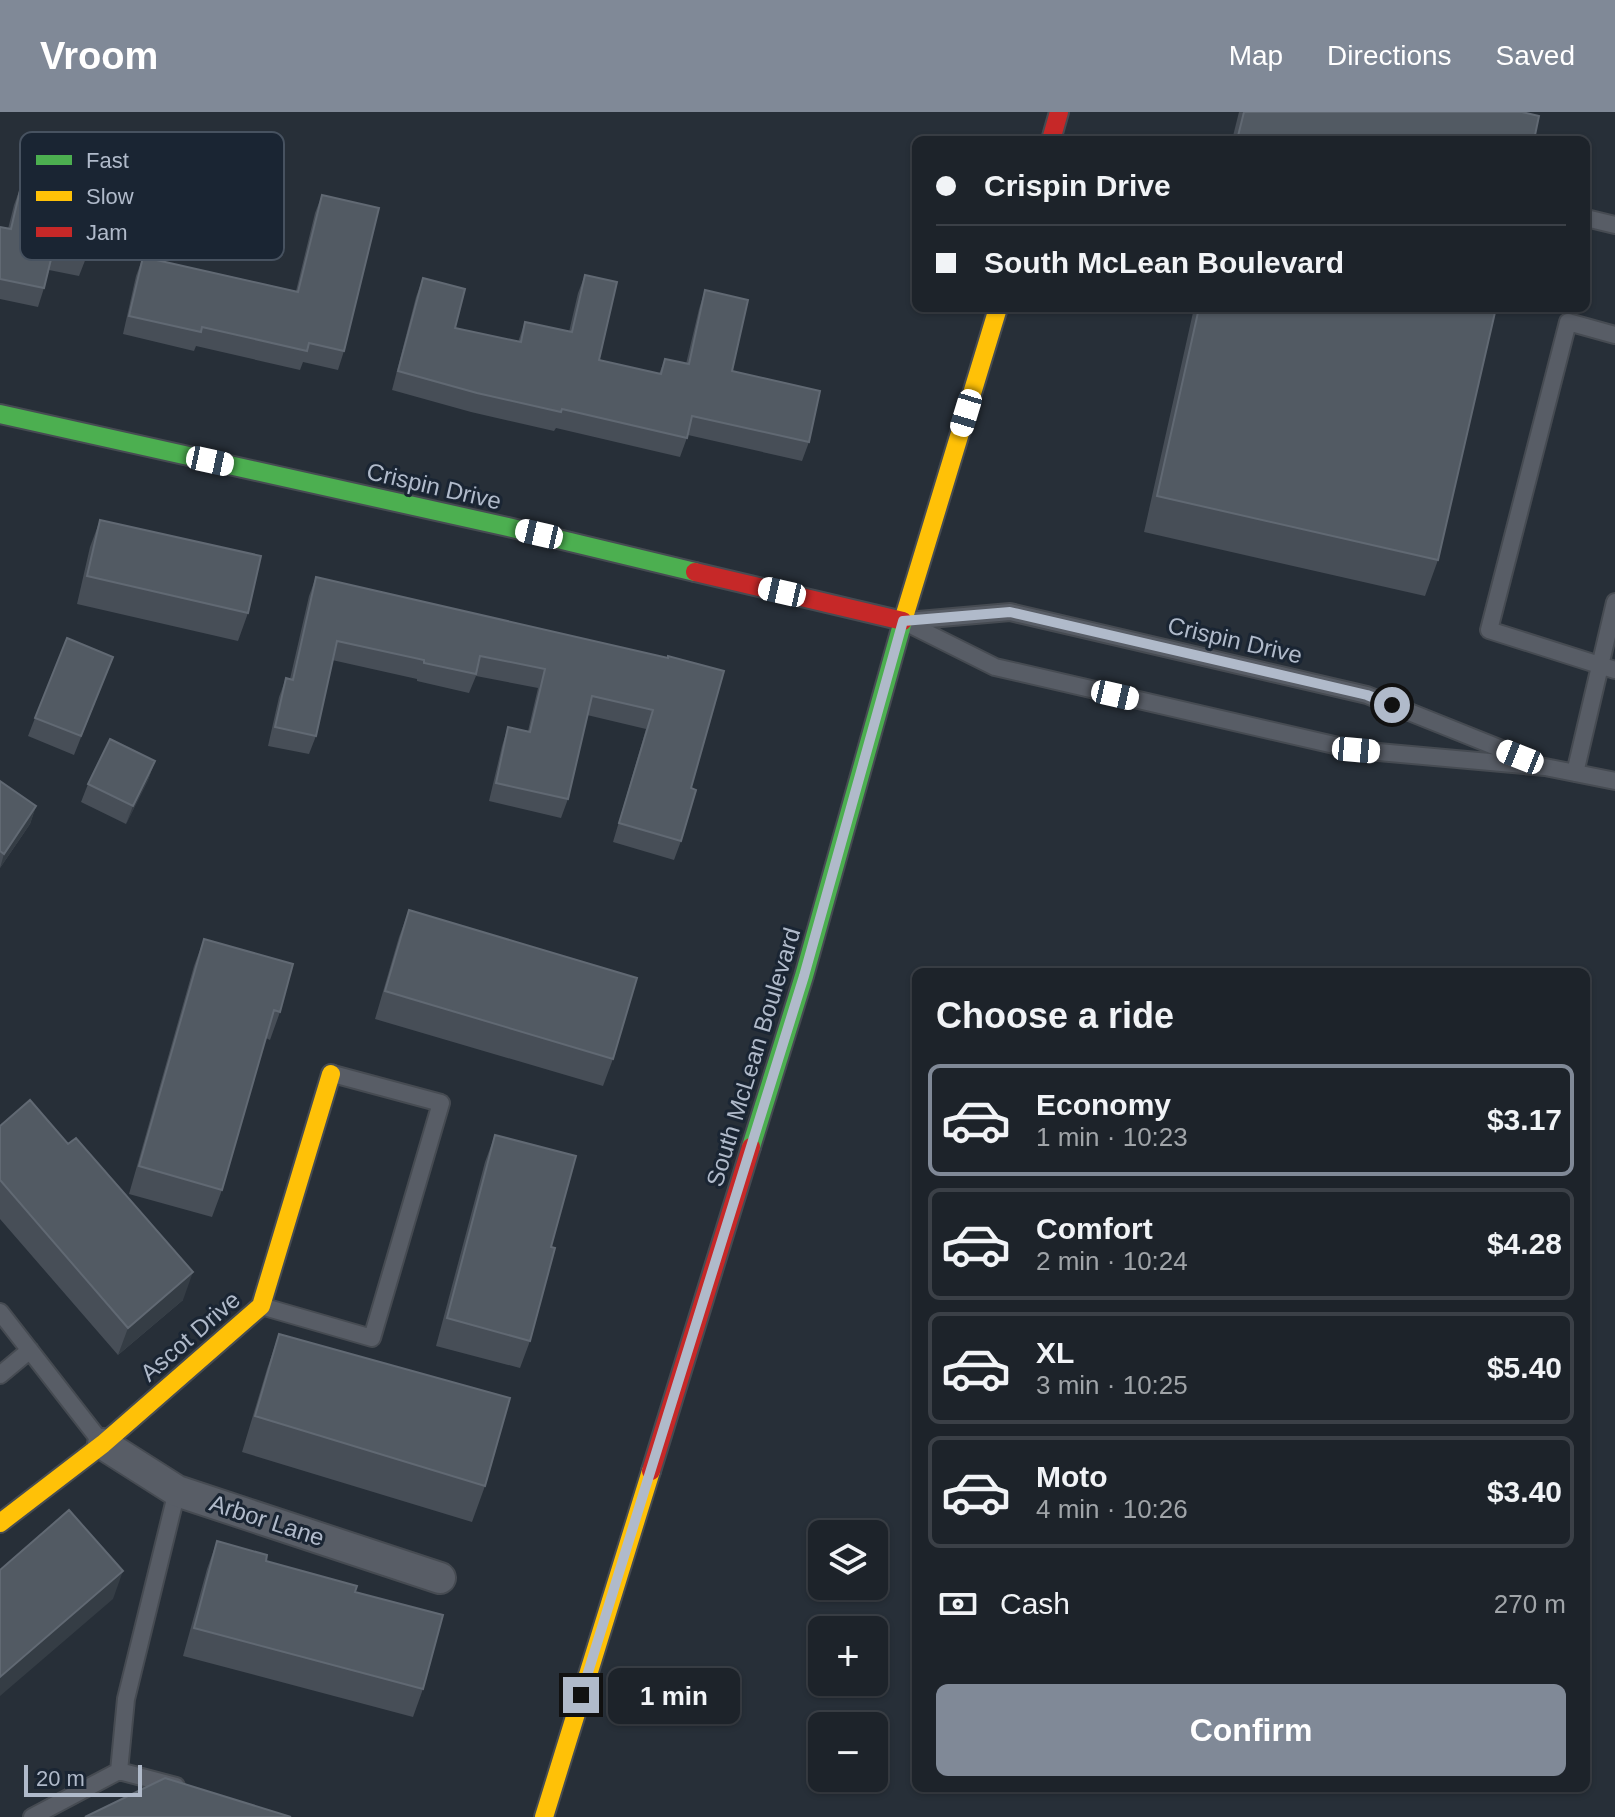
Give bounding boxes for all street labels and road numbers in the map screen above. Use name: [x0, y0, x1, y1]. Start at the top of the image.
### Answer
street label: Crispin Drive: [364, 457, 504, 515]
street label: Crispin Drive: [1165, 611, 1305, 669]
street label: South McLean Boulevard: [701, 924, 805, 1190]
street label: Ascot Drive: [135, 1286, 245, 1386]
street label: Arbor Lane: [206, 1489, 328, 1551]

